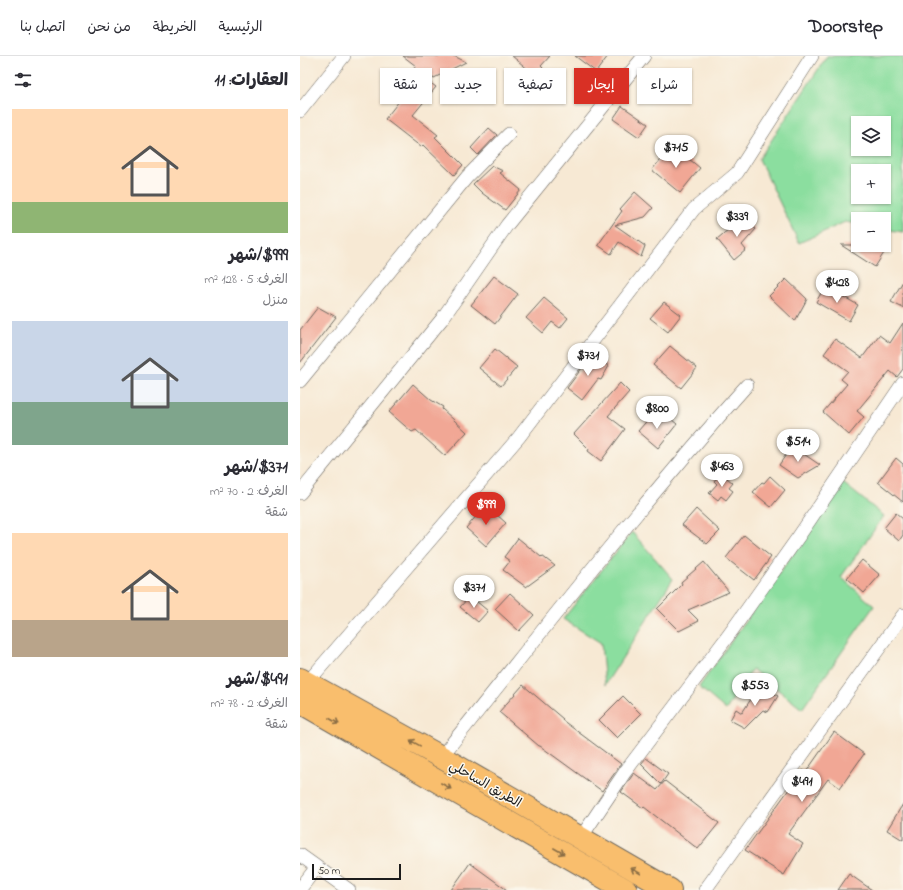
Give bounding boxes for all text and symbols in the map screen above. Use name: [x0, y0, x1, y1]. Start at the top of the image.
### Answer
text: Doorstep: [809, 14, 883, 41]
text: اتصل بنا: [20, 17, 65, 38]
text: من نحن: [87, 17, 131, 38]
text: الخريطة: [153, 17, 197, 38]
text: الرئيسية: [219, 17, 263, 38]
text: العقارات: 11: [215, 68, 288, 93]
chip: شقة: [380, 68, 432, 104]
chip: جديد: [440, 68, 496, 104]
chip: تصفية: [504, 68, 566, 104]
chip: إيجار: [574, 68, 629, 104]
chip: شراء: [637, 68, 692, 104]
icon: filters: [12, 69, 34, 91]
map controls: [851, 116, 891, 252]
button: layers: [851, 116, 891, 156]
icon: home: [114, 135, 186, 207]
pin: $715: [652, 135, 700, 169]
text: $715: [664, 138, 688, 157]
button: +: [851, 164, 891, 204]
pin: $339: [713, 204, 761, 238]
text: $339: [726, 207, 748, 226]
button: −: [851, 212, 891, 252]
text: $999/شهر: [229, 243, 288, 268]
text: الغرف: 5 · 128 m²: [204, 270, 288, 289]
pin: $428: [813, 270, 861, 304]
text: $428: [825, 273, 849, 292]
text: منزل: [262, 291, 288, 310]
pin: $731: [564, 343, 612, 377]
text: $731: [577, 346, 599, 365]
icon: home: [114, 347, 186, 419]
pin: $800: [633, 396, 681, 430]
text: $800: [645, 399, 669, 418]
pin: $514: [774, 429, 822, 463]
text: $514: [786, 432, 810, 451]
pin: $463: [698, 454, 746, 488]
text: $371/شهر: [225, 455, 288, 480]
text: $463: [710, 457, 734, 476]
text: الغرف: 2 · 70 m²: [210, 482, 288, 501]
pin: $999: [462, 492, 510, 526]
text: $999: [476, 495, 496, 514]
text: شقة: [265, 503, 288, 522]
icon: home: [114, 559, 186, 631]
pin: $371: [450, 575, 498, 609]
text: $371: [463, 578, 485, 597]
text: $491/شهر: [227, 667, 288, 692]
pin: $553: [731, 673, 779, 707]
text: $553: [741, 676, 769, 695]
text: الغرف: 2 · 78 m²: [210, 694, 288, 713]
text: شقة: [265, 715, 288, 734]
one-way arrow: [328, 718, 340, 726]
one-way arrow: [409, 738, 421, 746]
street label: الطريق الساحلي: [445, 756, 525, 813]
pin: $491: [778, 769, 826, 803]
text: $491: [791, 772, 813, 791]
one-way arrow: [440, 783, 452, 791]
one-way arrow: [553, 848, 565, 856]
scale bar: [312, 862, 401, 881]
text: 50 m: [318, 863, 340, 879]
one-way arrow: [631, 866, 643, 874]

